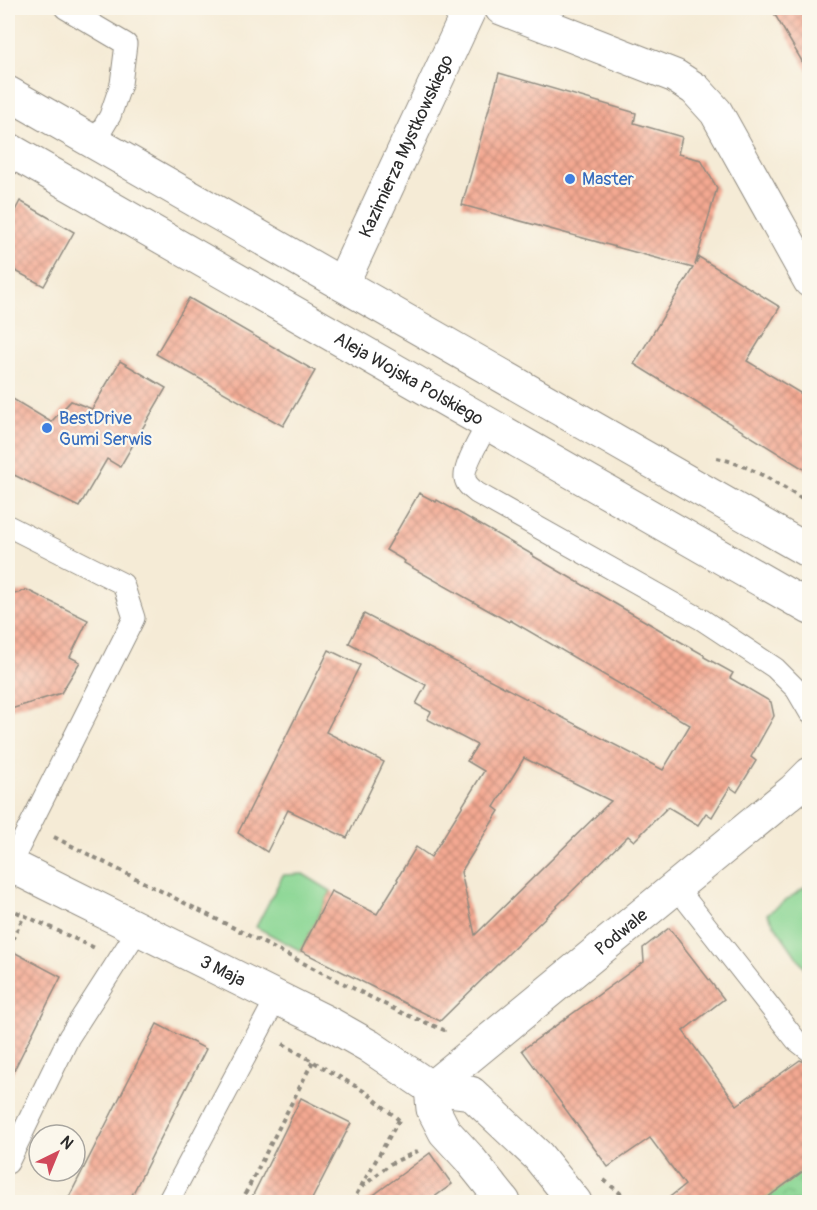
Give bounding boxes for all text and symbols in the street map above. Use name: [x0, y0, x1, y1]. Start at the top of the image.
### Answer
street label: Kazimierza Mystkowskiego: [354, 51, 458, 241]
place label: Master: [582, 168, 635, 191]
marker: Master: [563, 172, 577, 186]
street label: Aleja Wojska Polskiego: [330, 327, 488, 431]
place label: BestDrive Gumi Serwis: [59, 407, 152, 451]
marker: BestDrive Gumi Serwis: [40, 421, 54, 435]
street label: Podwale: [590, 903, 653, 961]
street label: 3 Maja: [196, 950, 249, 992]
north arrow: [27, 1123, 87, 1183]
text: N: [56, 1132, 77, 1154]

